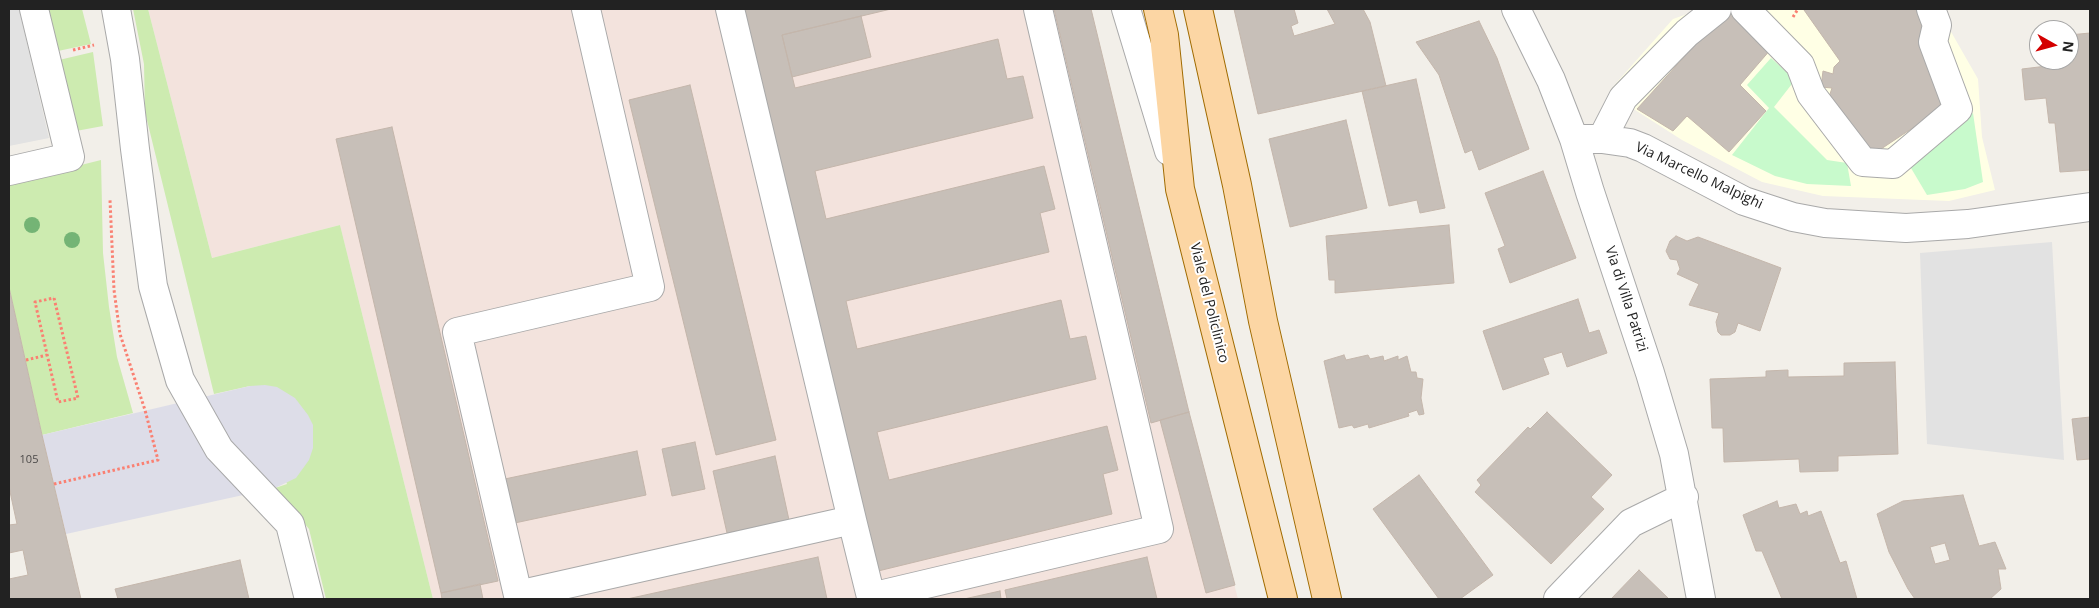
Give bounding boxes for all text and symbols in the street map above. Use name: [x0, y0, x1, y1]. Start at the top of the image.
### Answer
north arrow: [2029, 20, 2079, 70]
text: N: [2058, 40, 2079, 54]
street label: Via Marcello Malpighi: [1633, 139, 1765, 213]
street label: Viale del Policlinico: [1186, 241, 1232, 365]
street label: Via di Villa Patrizi: [1601, 244, 1651, 354]
house number: 105: [20, 453, 38, 467]

